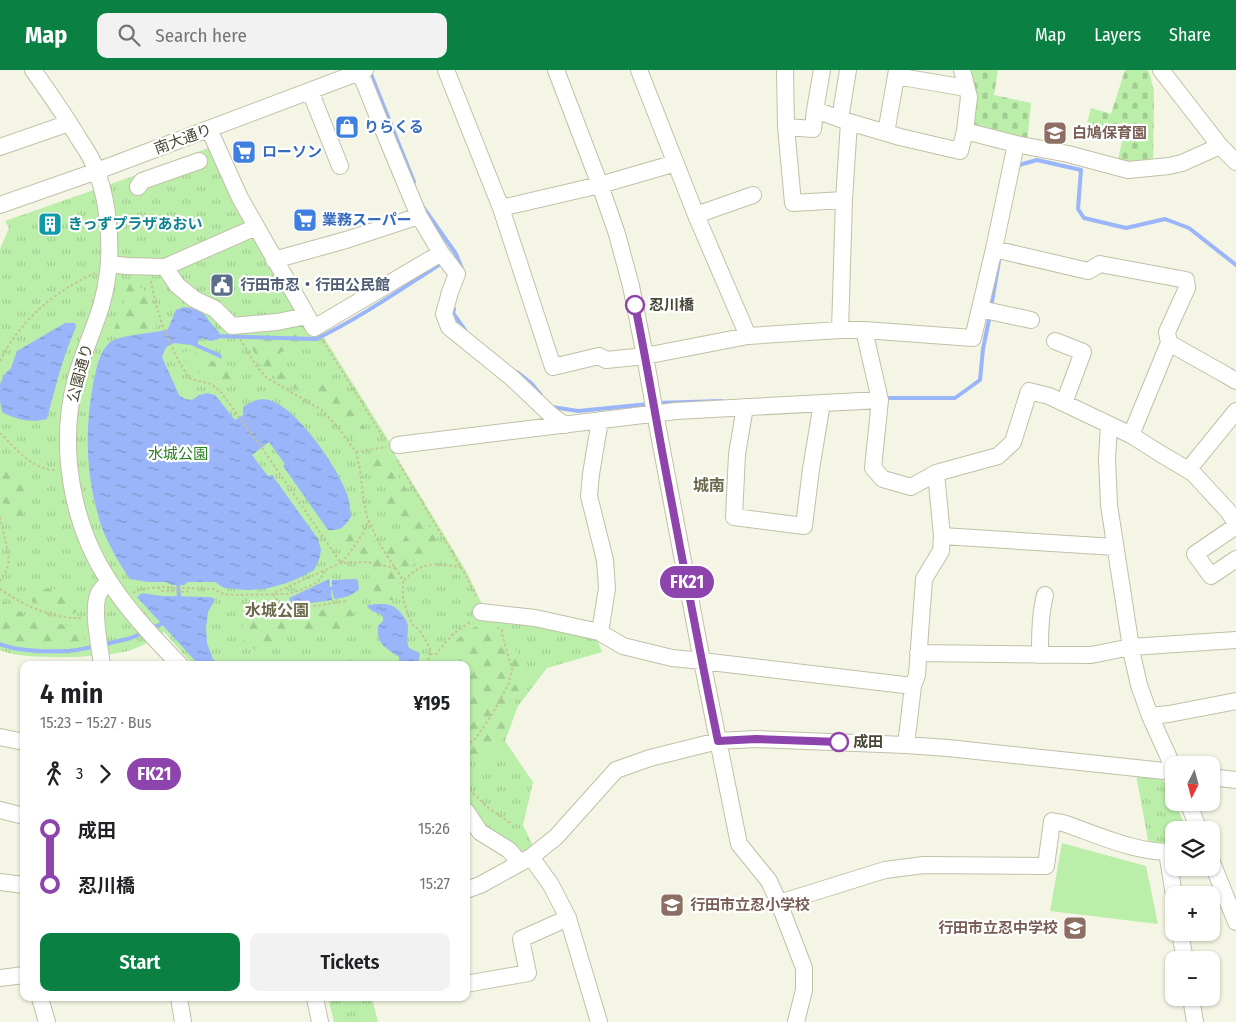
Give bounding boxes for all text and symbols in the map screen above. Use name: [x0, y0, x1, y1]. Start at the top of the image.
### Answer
search box: [97, 13, 447, 58]
text: Map: [25, 21, 67, 49]
icon: search: [115, 21, 143, 49]
text: Search here: [155, 24, 247, 47]
text: Map: [1035, 24, 1066, 46]
text: Layers: [1094, 24, 1141, 46]
text: Share: [1169, 24, 1211, 46]
shop icon: りらくる: [334, 114, 360, 140]
place label: りらくる: [364, 118, 424, 136]
street label: 南大通り: [152, 120, 214, 158]
school or university icon: 白鳩保育園: [1042, 120, 1068, 146]
place label: 白鳩保育園: [1072, 124, 1147, 142]
supermarket icon: ローソン: [231, 139, 257, 165]
place label: ローソン: [262, 143, 322, 161]
supermarket icon: 業務スーパー: [292, 207, 318, 233]
building icon: きっずプラザあおい: [37, 211, 63, 237]
place label: 業務スーパー: [322, 211, 412, 229]
place label: きっずプラザあおい: [68, 215, 202, 233]
public building icon: 行田市忍・行田公民館: [209, 272, 235, 298]
place label: 行田市忍・行田公民館: [240, 276, 390, 294]
marker: 忍川橋: [625, 295, 645, 315]
place label: 忍川橋: [649, 296, 695, 314]
street label: 公園通り: [64, 342, 96, 404]
park label: 水城公園: [148, 445, 208, 463]
district label: 城南: [693, 476, 725, 495]
line badge: FK21: [652, 566, 722, 598]
text: FK21: [670, 571, 704, 593]
district label: 水城公園: [245, 601, 309, 620]
text: 4 min: [40, 677, 104, 710]
text: ¥195: [414, 692, 450, 715]
text: 15:23 – 15:27 · Bus: [40, 713, 152, 732]
marker: 成田: [829, 732, 849, 752]
place label: 成田: [853, 733, 883, 751]
north arrow: [1165, 756, 1220, 811]
map controls: [1165, 756, 1220, 1006]
icon: walk: [40, 760, 68, 788]
icon: forward: [91, 760, 119, 788]
text: FK21: [137, 763, 171, 785]
text: 3: [76, 764, 83, 783]
text: 成田: [78, 819, 116, 842]
text: 15:26: [418, 819, 450, 838]
button: layers: [1165, 821, 1220, 876]
text: 忍川橋: [78, 874, 135, 897]
text: 15:27: [420, 874, 450, 893]
button: +: [1165, 886, 1220, 941]
school or university icon: 行田市立忍小学校: [659, 892, 685, 918]
place label: 行田市立忍小学校: [690, 896, 810, 914]
school or university icon: 行田市立忍中学校: [1062, 915, 1088, 941]
place label: 行田市立忍中学校: [938, 919, 1058, 937]
button: Start: [40, 933, 240, 991]
button: Tickets: [250, 933, 450, 991]
button: −: [1165, 951, 1220, 1006]

